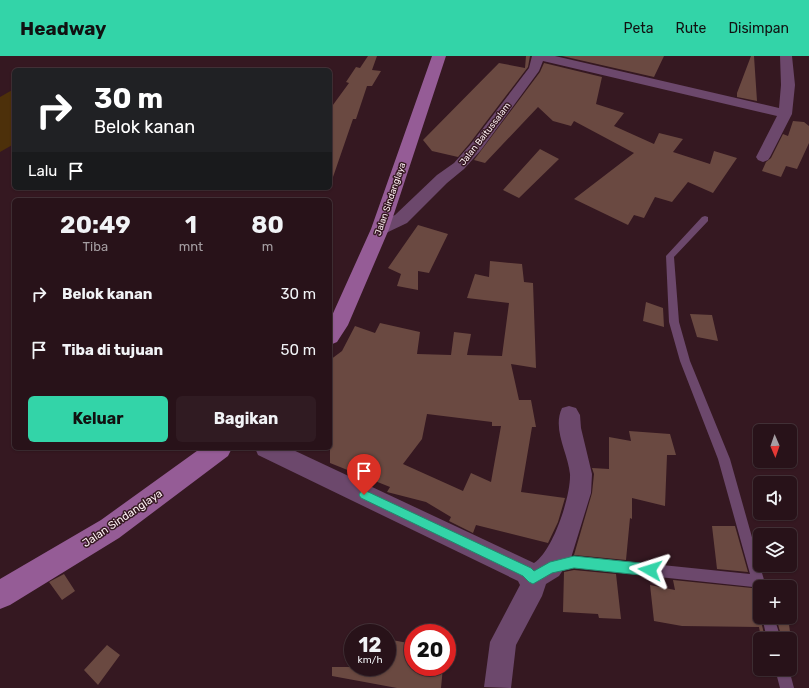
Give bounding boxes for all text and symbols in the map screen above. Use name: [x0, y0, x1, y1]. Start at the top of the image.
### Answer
text: Headway: [20, 17, 106, 40]
text: Peta: [624, 20, 654, 37]
text: Rute: [676, 20, 706, 37]
text: Disimpan: [728, 20, 789, 37]
text: 30 m: [94, 82, 163, 115]
icon: right: [28, 84, 80, 136]
street label: Jalan Baitussalam: [457, 101, 513, 167]
text: Belok kanan: [94, 116, 195, 138]
icon: arrive: [65, 160, 87, 182]
street label: Jalan Sindanglaya: [373, 161, 407, 237]
text: Lalu: [28, 162, 57, 180]
text: 20:49: [60, 211, 131, 239]
text: 1: [185, 211, 197, 239]
text: 80: [251, 211, 284, 239]
text: Tiba: [83, 239, 108, 254]
text: mnt: [179, 239, 203, 254]
text: m: [262, 239, 273, 254]
icon: right: [28, 283, 50, 305]
text: Belok kanan: [62, 285, 152, 303]
text: 30 m: [280, 285, 316, 303]
icon: arrive: [28, 339, 50, 361]
text: Tiba di tujuan: [62, 341, 163, 359]
text: 50 m: [281, 341, 316, 359]
button: Keluar: [28, 396, 168, 442]
button: Bagikan: [176, 396, 316, 442]
north arrow: [753, 424, 797, 468]
map controls: [753, 424, 797, 676]
pin: [347, 454, 381, 495]
icon: arrive: [353, 460, 375, 482]
button: sound: [753, 476, 797, 520]
street label: Jalan Sindanglaya: [80, 487, 165, 550]
button: layers: [753, 528, 797, 572]
position arrow: [629, 549, 671, 591]
button: +: [753, 580, 797, 624]
speed limit sign: 20: [404, 624, 456, 676]
button: −: [753, 632, 797, 676]
text: 12: [359, 633, 381, 657]
text: km/h: [358, 654, 382, 666]

